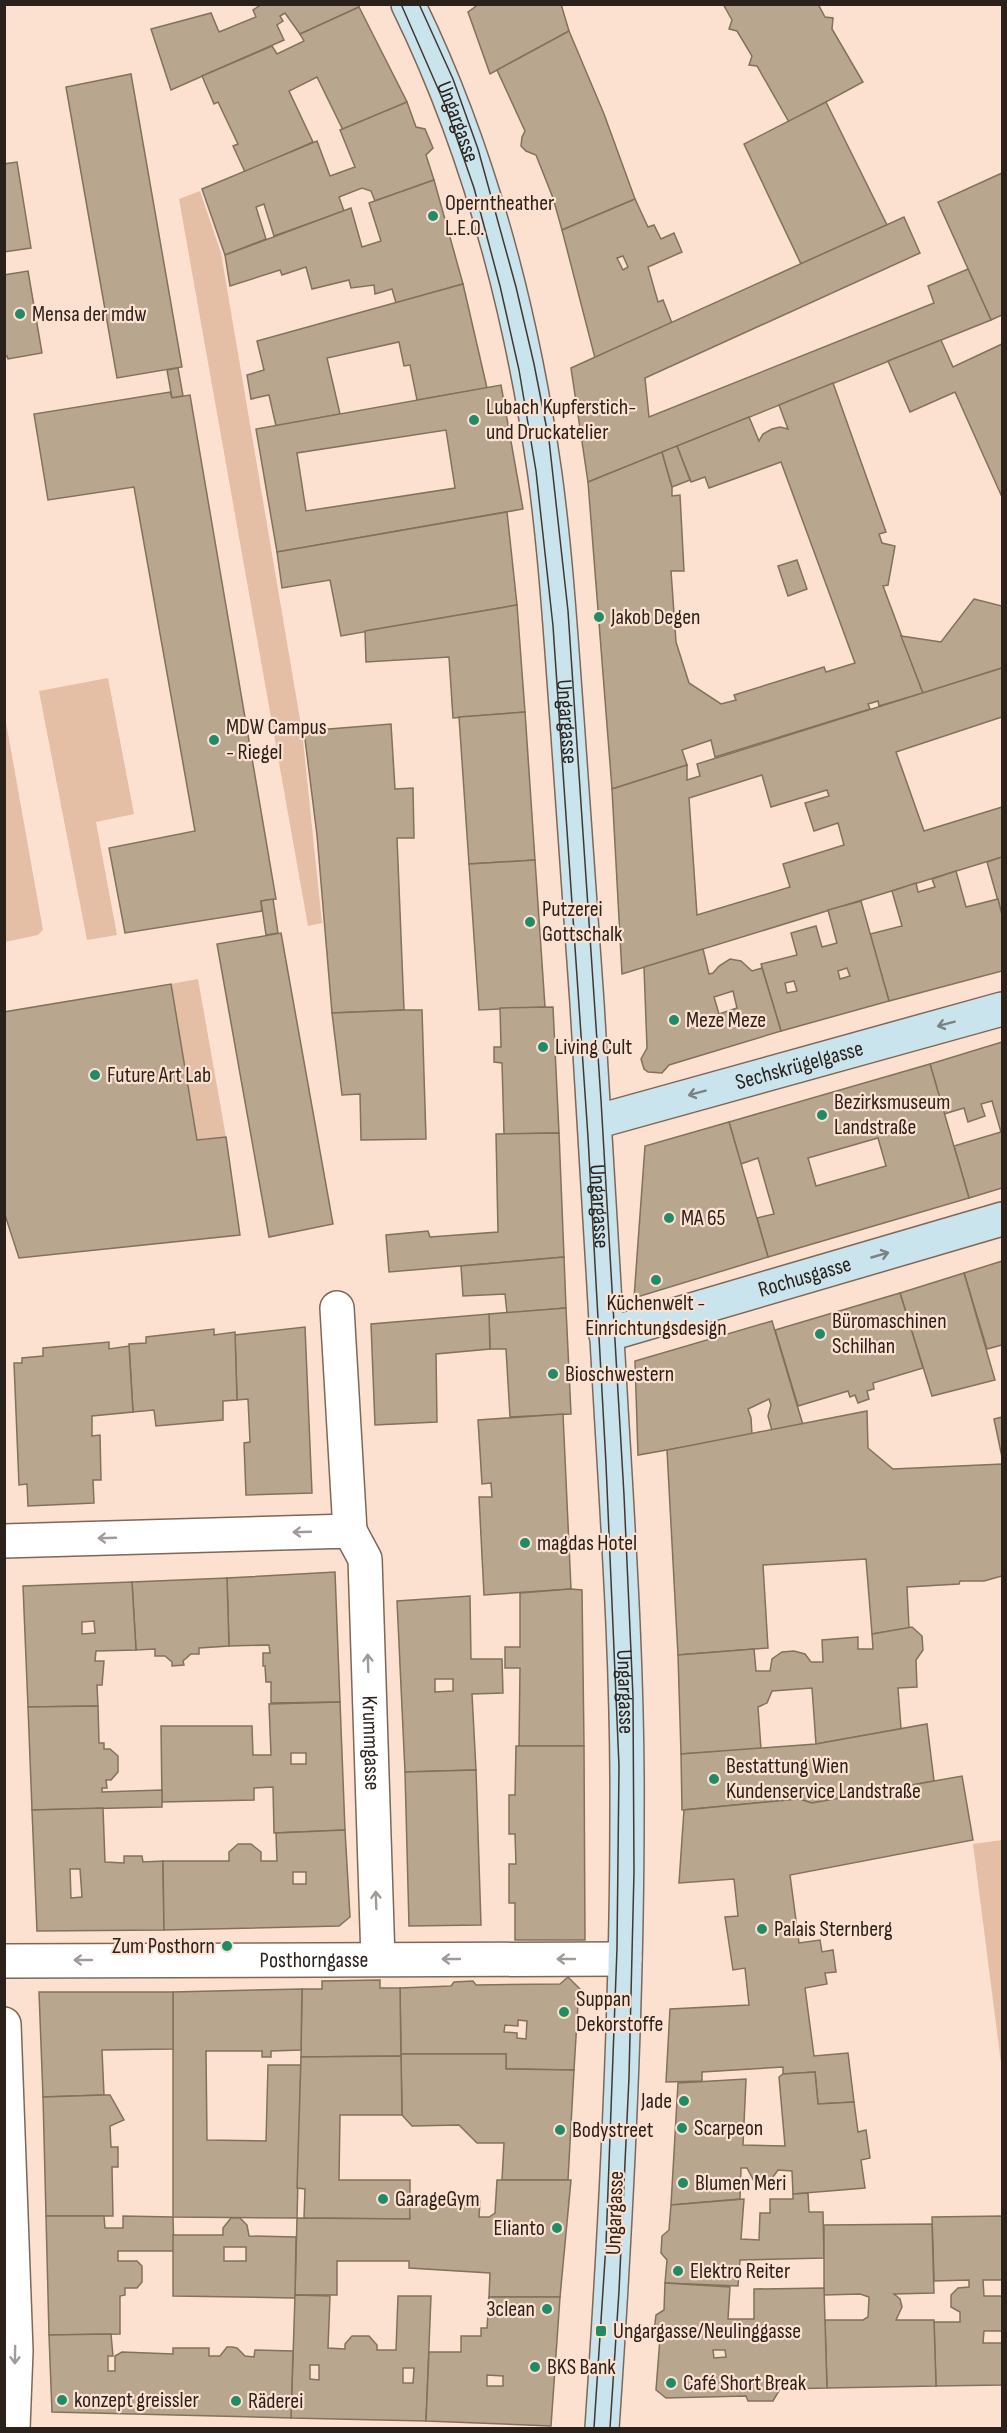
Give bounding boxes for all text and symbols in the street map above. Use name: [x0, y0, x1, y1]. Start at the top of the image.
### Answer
street label: Ungargasse: [430, 77, 485, 166]
place label: Operntheather L.E.O.: [445, 190, 554, 242]
marker: Operntheather L.E.O.: [426, 209, 440, 223]
place label: Mensa der mdw: [32, 301, 147, 328]
marker: Mensa der mdw: [13, 307, 27, 321]
place label: Lubach Kupferstich- und Druckatelier: [486, 394, 636, 446]
marker: Lubach Kupferstich- und Druckatelier: [467, 413, 481, 427]
place label: Jakob Degen: [610, 604, 700, 631]
marker: Jakob Degen: [592, 610, 606, 624]
street label: Ungargasse: [551, 679, 584, 765]
place label: MDW Campus - Riegel: [226, 714, 327, 766]
marker: MDW Campus - Riegel: [207, 733, 221, 747]
place label: Putzerei Gottschalk: [542, 896, 623, 948]
marker: Putzerei Gottschalk: [523, 915, 537, 929]
place label: Meze Meze: [686, 1007, 766, 1034]
marker: Meze Meze: [667, 1013, 681, 1027]
one-way arrow: [937, 1019, 956, 1031]
place label: Living Cult: [555, 1034, 632, 1061]
street label: Sechskrügelgasse: [732, 1035, 866, 1096]
marker: Living Cult: [536, 1040, 550, 1054]
place label: Future Art Lab: [107, 1062, 211, 1089]
marker: Future Art Lab: [88, 1068, 102, 1082]
one-way arrow: [688, 1088, 707, 1099]
place label: Bezirksmuseum Landstraße: [834, 1089, 950, 1141]
marker: Bezirksmuseum Landstraße: [815, 1108, 829, 1122]
street label: Ungargasse: [584, 1163, 615, 1249]
place label: MA 65: [681, 1205, 726, 1232]
marker: MA 65: [662, 1211, 676, 1225]
one-way arrow: [870, 1249, 889, 1260]
street label: Rochusgasse: [755, 1250, 854, 1303]
marker: Küchenwelt - Einrichtungsdesign: [649, 1273, 663, 1287]
place label: Küchenwelt - Einrichtungsdesign: [585, 1290, 727, 1342]
place label: Büromaschinen Schilhan: [832, 1308, 947, 1360]
marker: Büromaschinen Schilhan: [813, 1327, 827, 1341]
place label: Bioschwestern: [565, 1361, 674, 1388]
marker: Bioschwestern: [546, 1367, 560, 1381]
one-way arrow: [293, 1526, 313, 1538]
place label: magdas Hotel: [537, 1530, 637, 1557]
one-way arrow: [98, 1532, 118, 1544]
marker: magdas Hotel: [518, 1536, 532, 1550]
street label: Ungargasse: [611, 1649, 640, 1734]
one-way arrow: [362, 1654, 374, 1674]
street label: Krummgasse: [356, 1695, 386, 1791]
place label: Bestattung Wien Kundenservice Landstraße: [726, 1753, 921, 1805]
marker: Bestattung Wien Kundenservice Landstraße: [707, 1772, 721, 1786]
one-way arrow: [370, 1891, 381, 1911]
place label: Palais Sternberg: [774, 1916, 893, 1943]
marker: Palais Sternberg: [755, 1922, 769, 1936]
place label: Zum Posthorn: [112, 1933, 215, 1960]
marker: Zum Posthorn: [220, 1939, 234, 1953]
street label: Posthorngasse: [260, 1946, 368, 1974]
one-way arrow: [442, 1953, 462, 1965]
one-way arrow: [557, 1953, 577, 1965]
one-way arrow: [73, 1954, 93, 1966]
place label: Suppan Dekorstoffe: [576, 1986, 663, 2038]
marker: Suppan Dekorstoffe: [557, 2005, 571, 2019]
place label: Jade: [640, 2088, 672, 2115]
marker: Jade: [677, 2094, 691, 2108]
place label: Scarpeon: [694, 2115, 763, 2142]
place label: Bodystreet: [572, 2117, 654, 2144]
marker: Scarpeon: [675, 2121, 689, 2135]
marker: Bodystreet: [553, 2123, 567, 2137]
street label: Ungargasse: [600, 2170, 630, 2256]
place label: Blumen Meri: [695, 2170, 786, 2197]
marker: Blumen Meri: [676, 2176, 690, 2190]
place label: GarageGym: [395, 2186, 480, 2213]
marker: GarageGym: [376, 2192, 390, 2206]
place label: Elianto: [494, 2215, 545, 2242]
marker: Elianto: [550, 2221, 564, 2235]
place label: Elektro Reiter: [690, 2258, 790, 2285]
marker: Elektro Reiter: [671, 2264, 685, 2278]
place label: 3clean: [486, 2296, 535, 2323]
marker: 3clean: [540, 2302, 554, 2316]
place label: Ungargasse/Neulinggasse: [613, 2318, 801, 2345]
marker: Ungargasse/Neulinggasse: [594, 2324, 608, 2338]
one-way arrow: [10, 2344, 21, 2364]
place label: BKS Bank: [547, 2354, 616, 2381]
marker: BKS Bank: [528, 2360, 542, 2374]
place label: Café Short Break: [683, 2370, 807, 2397]
marker: Café Short Break: [664, 2376, 678, 2390]
place label: konzept greissler: [74, 2387, 199, 2414]
place label: Räderei: [248, 2388, 303, 2415]
marker: konzept greissler: [55, 2393, 69, 2407]
marker: Räderei: [229, 2394, 243, 2408]

